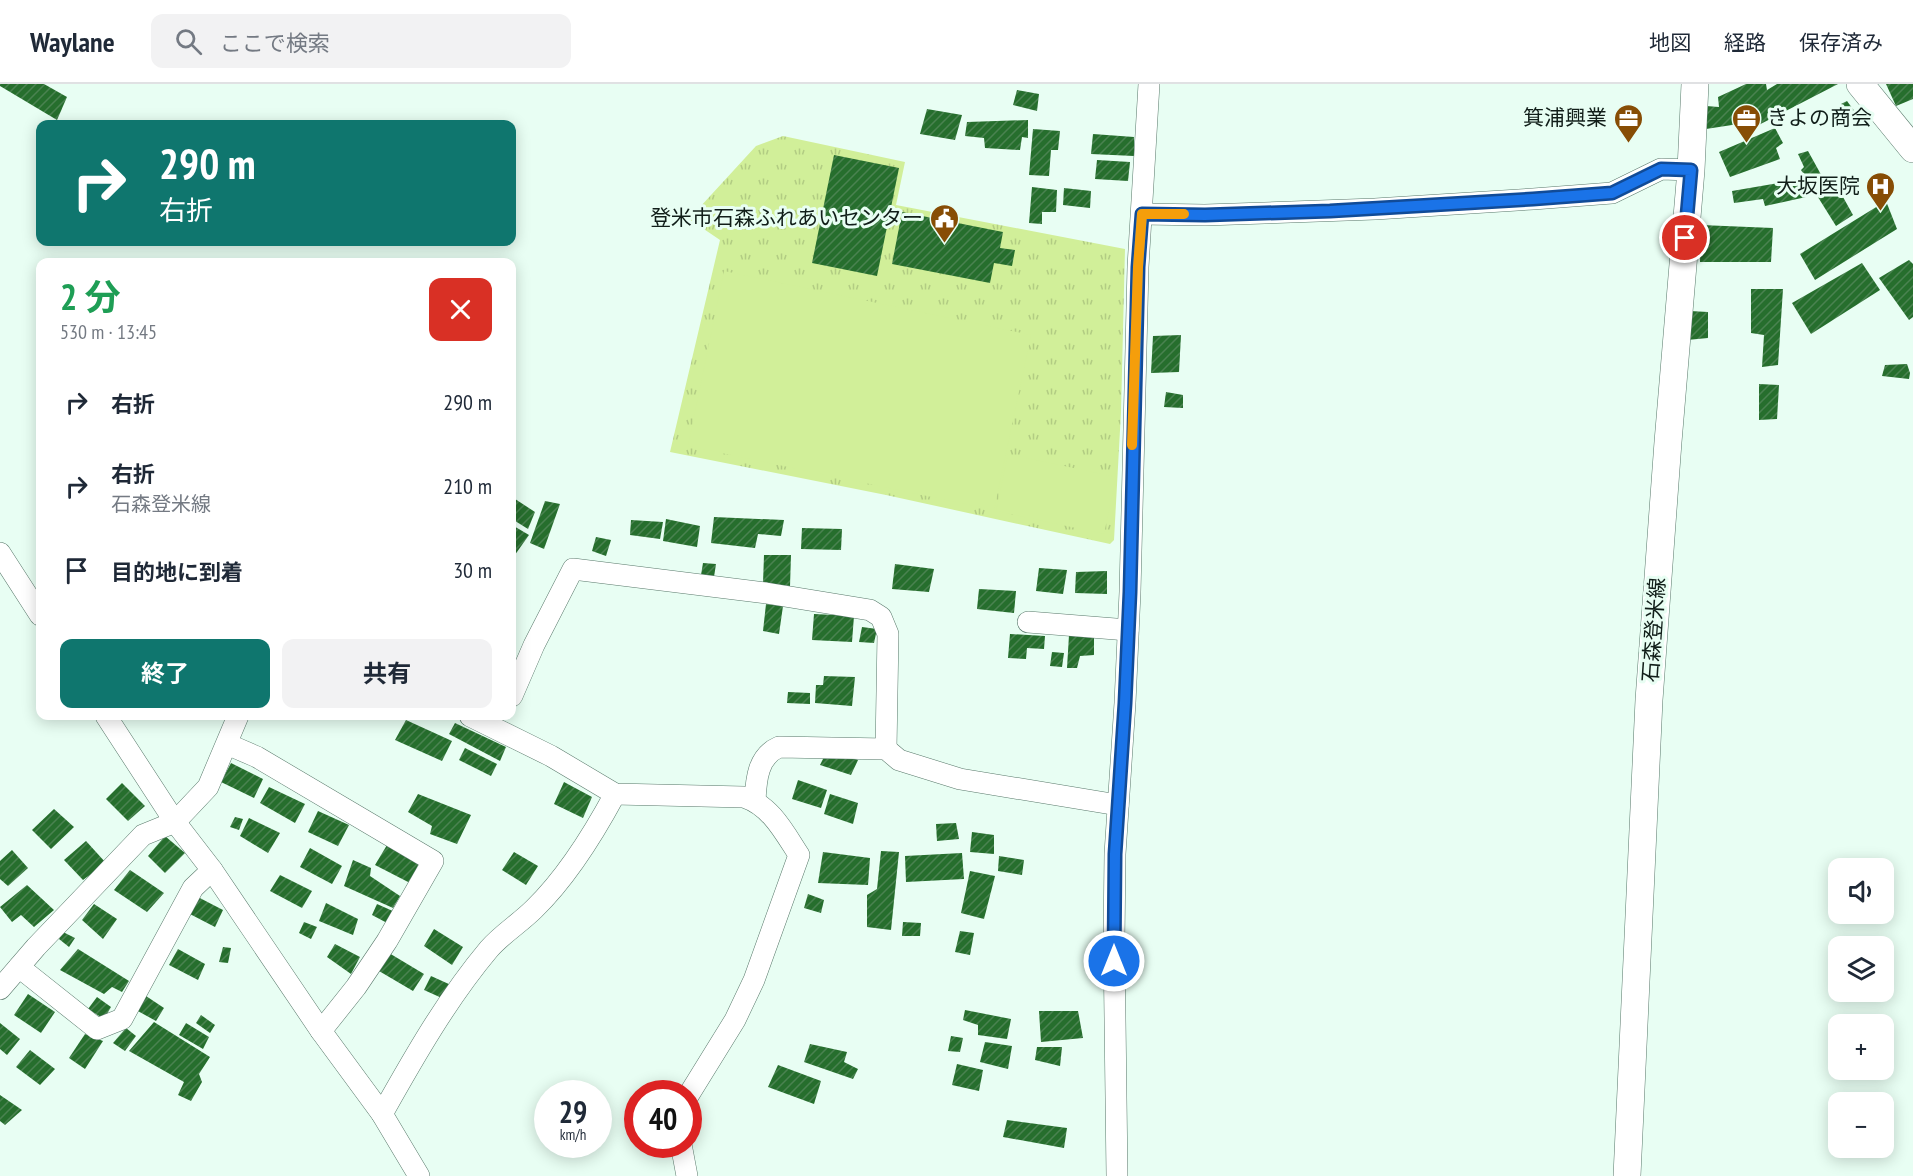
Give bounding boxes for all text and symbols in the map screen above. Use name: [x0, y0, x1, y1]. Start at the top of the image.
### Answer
search box: [151, 14, 571, 68]
text: Waylane: [30, 23, 115, 60]
icon: search: [172, 25, 205, 58]
text: ここで検索: [220, 29, 330, 57]
text: 地図: [1649, 29, 1691, 56]
text: 経路: [1724, 29, 1766, 56]
text: 保存済み: [1799, 29, 1883, 56]
office icon: 箕浦興業: [1612, 102, 1644, 144]
office icon: きよの商会: [1730, 102, 1762, 144]
place label: 箕浦興業: [1523, 104, 1607, 131]
place label: きよの商会: [1767, 104, 1872, 131]
text: 290 m: [159, 136, 256, 191]
icon: right: [60, 144, 138, 222]
hospital icon: 大坂医院: [1865, 170, 1897, 212]
place label: 大坂医院: [1776, 172, 1860, 199]
text: 右折: [159, 193, 213, 227]
public building icon: 登米市石森ふれあいセンター: [928, 202, 960, 244]
place label: 登米市石森ふれあいセンター: [650, 204, 923, 231]
pin: [1659, 212, 1710, 263]
icon: arrive: [1668, 221, 1701, 254]
text: 2 分: [60, 273, 121, 320]
button: close: [429, 278, 492, 341]
text: 530 m · 13:45: [60, 319, 157, 345]
icon: right: [60, 386, 93, 419]
text: 290 m: [443, 388, 492, 416]
text: 右折: [111, 390, 155, 418]
text: 右折: [111, 460, 155, 488]
icon: right: [60, 470, 93, 503]
text: 210 m: [443, 472, 492, 500]
text: 石森登米線: [111, 491, 211, 517]
icon: arrive: [60, 554, 93, 587]
text: 30 m: [453, 556, 492, 584]
text: 目的地に到着: [111, 558, 243, 586]
street label: 石森登米線: [1636, 577, 1671, 683]
button: 終了: [60, 639, 270, 708]
button: 共有: [282, 639, 492, 708]
map controls: [1828, 858, 1894, 1158]
button: sound: [1828, 858, 1894, 924]
position arrow: [1082, 929, 1146, 993]
button: layers: [1828, 936, 1894, 1002]
button: +: [1828, 1014, 1894, 1080]
speed limit sign: 40: [624, 1080, 702, 1158]
text: 29: [559, 1092, 587, 1131]
button: −: [1828, 1092, 1894, 1158]
text: km/h: [560, 1125, 586, 1144]

